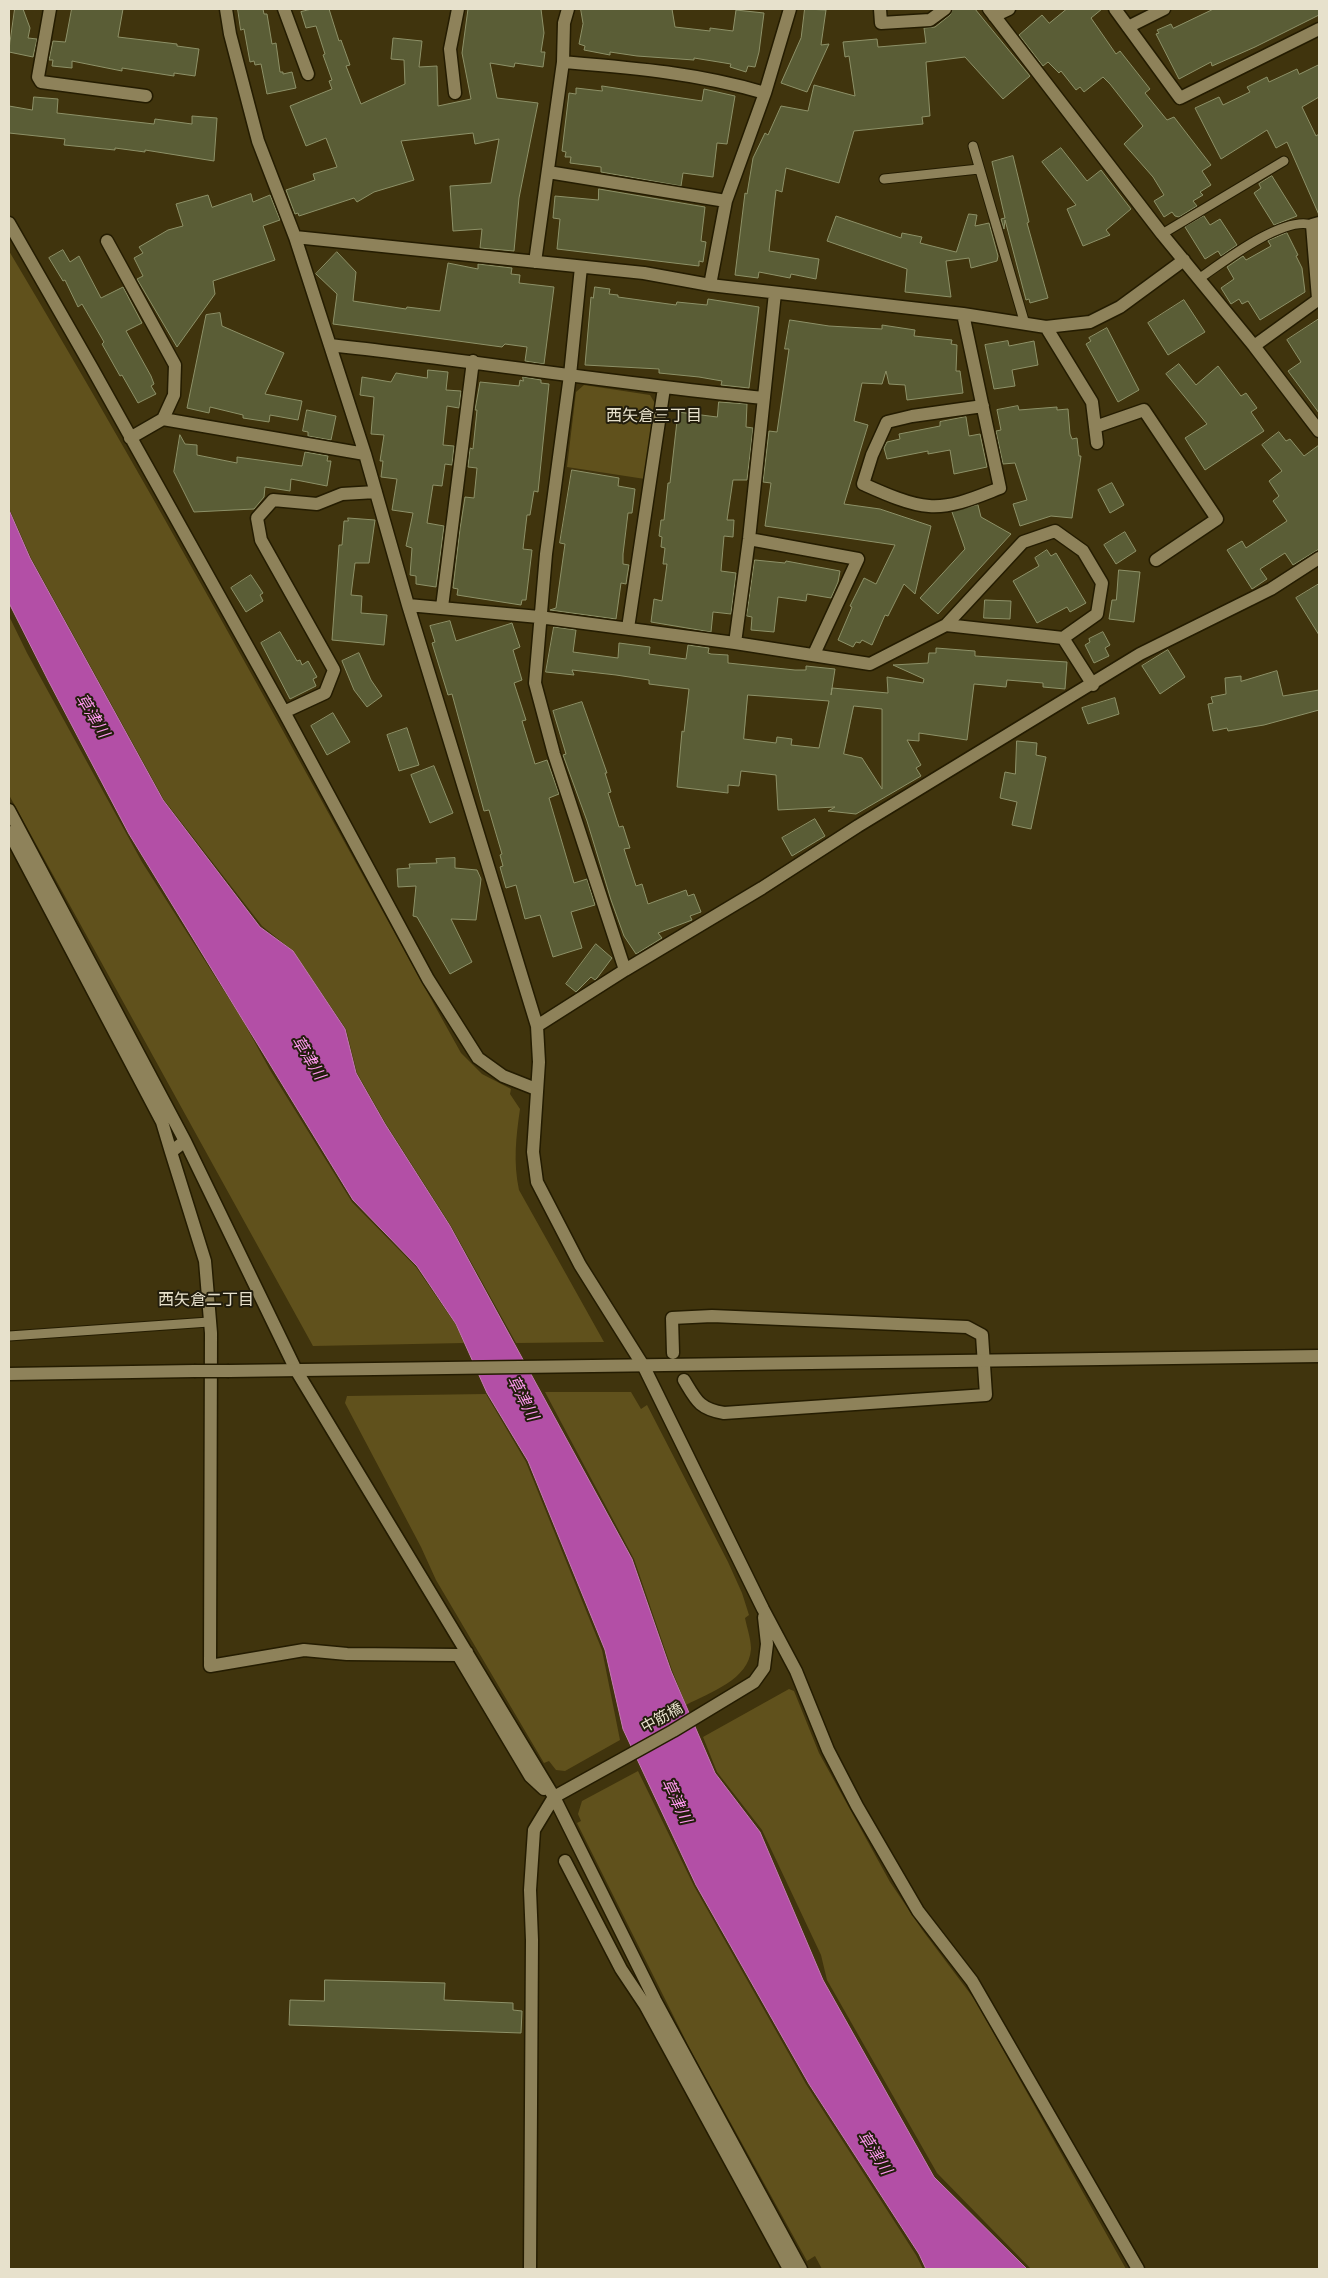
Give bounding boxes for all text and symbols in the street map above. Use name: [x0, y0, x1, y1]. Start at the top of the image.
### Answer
district label: 西矢倉三丁目: [606, 406, 702, 426]
water label: 草津川: [71, 691, 113, 741]
water label: 草津川: [287, 1033, 329, 1083]
district label: 西矢倉二丁目: [158, 1290, 254, 1310]
water label: 草津川: [502, 1372, 542, 1424]
street label: 中筋橋: [638, 1699, 686, 1737]
water label: 草津川: [657, 1775, 695, 1827]
water label: 草津川: [853, 2128, 895, 2178]

